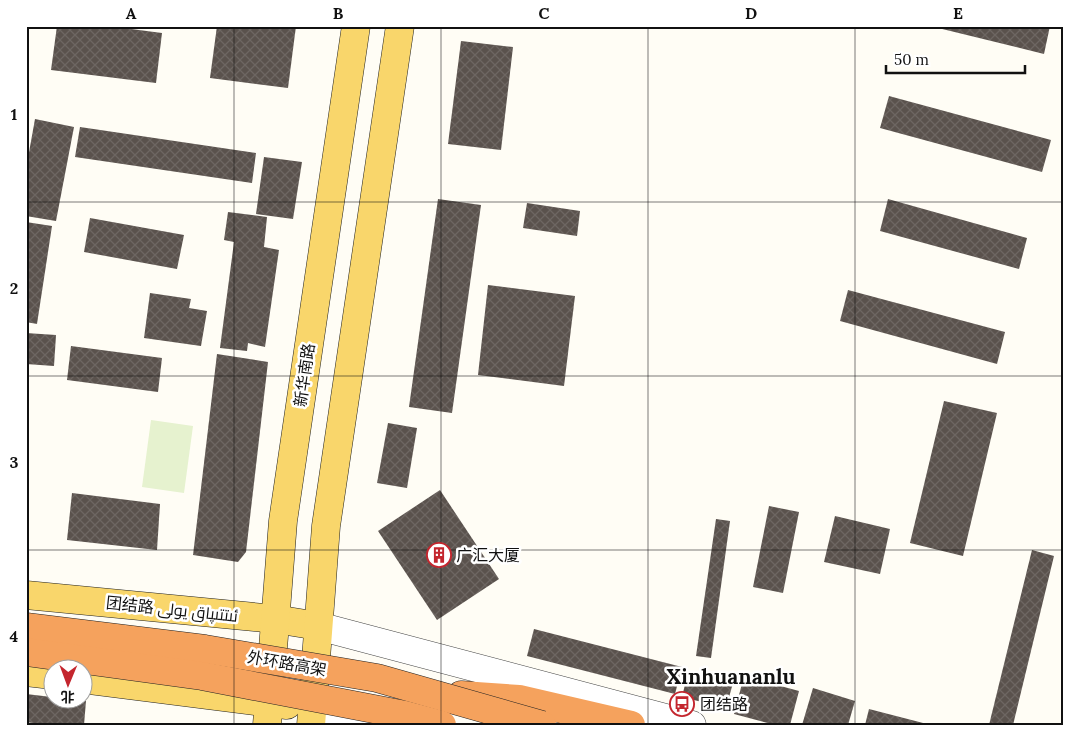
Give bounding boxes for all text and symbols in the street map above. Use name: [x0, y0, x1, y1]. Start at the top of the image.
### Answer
text: A: [126, 3, 137, 23]
text: B: [333, 3, 344, 23]
text: C: [538, 3, 550, 23]
text: D: [745, 3, 757, 23]
text: E: [953, 3, 963, 23]
scale bar: [886, 42, 1025, 74]
text: 50 m: [894, 50, 929, 69]
text: 1: [11, 104, 17, 124]
text: 2: [10, 278, 18, 298]
street label: 新华南路: [290, 342, 318, 408]
text: 3: [10, 452, 19, 472]
building icon: 广汇大厦: [426, 542, 452, 568]
place label: 广汇大厦: [456, 545, 520, 565]
street label: 团结路 ئىتتىپاق يولى: [105, 592, 239, 627]
text: 4: [10, 626, 19, 646]
street label: 外环路高架: [246, 646, 328, 680]
north arrow: [42, 658, 92, 708]
district label: Xinhuananlu: [666, 663, 796, 690]
text: 北: [61, 688, 75, 706]
bus stop icon: 团结路: [669, 691, 695, 717]
place label: 团结路: [700, 694, 748, 714]

